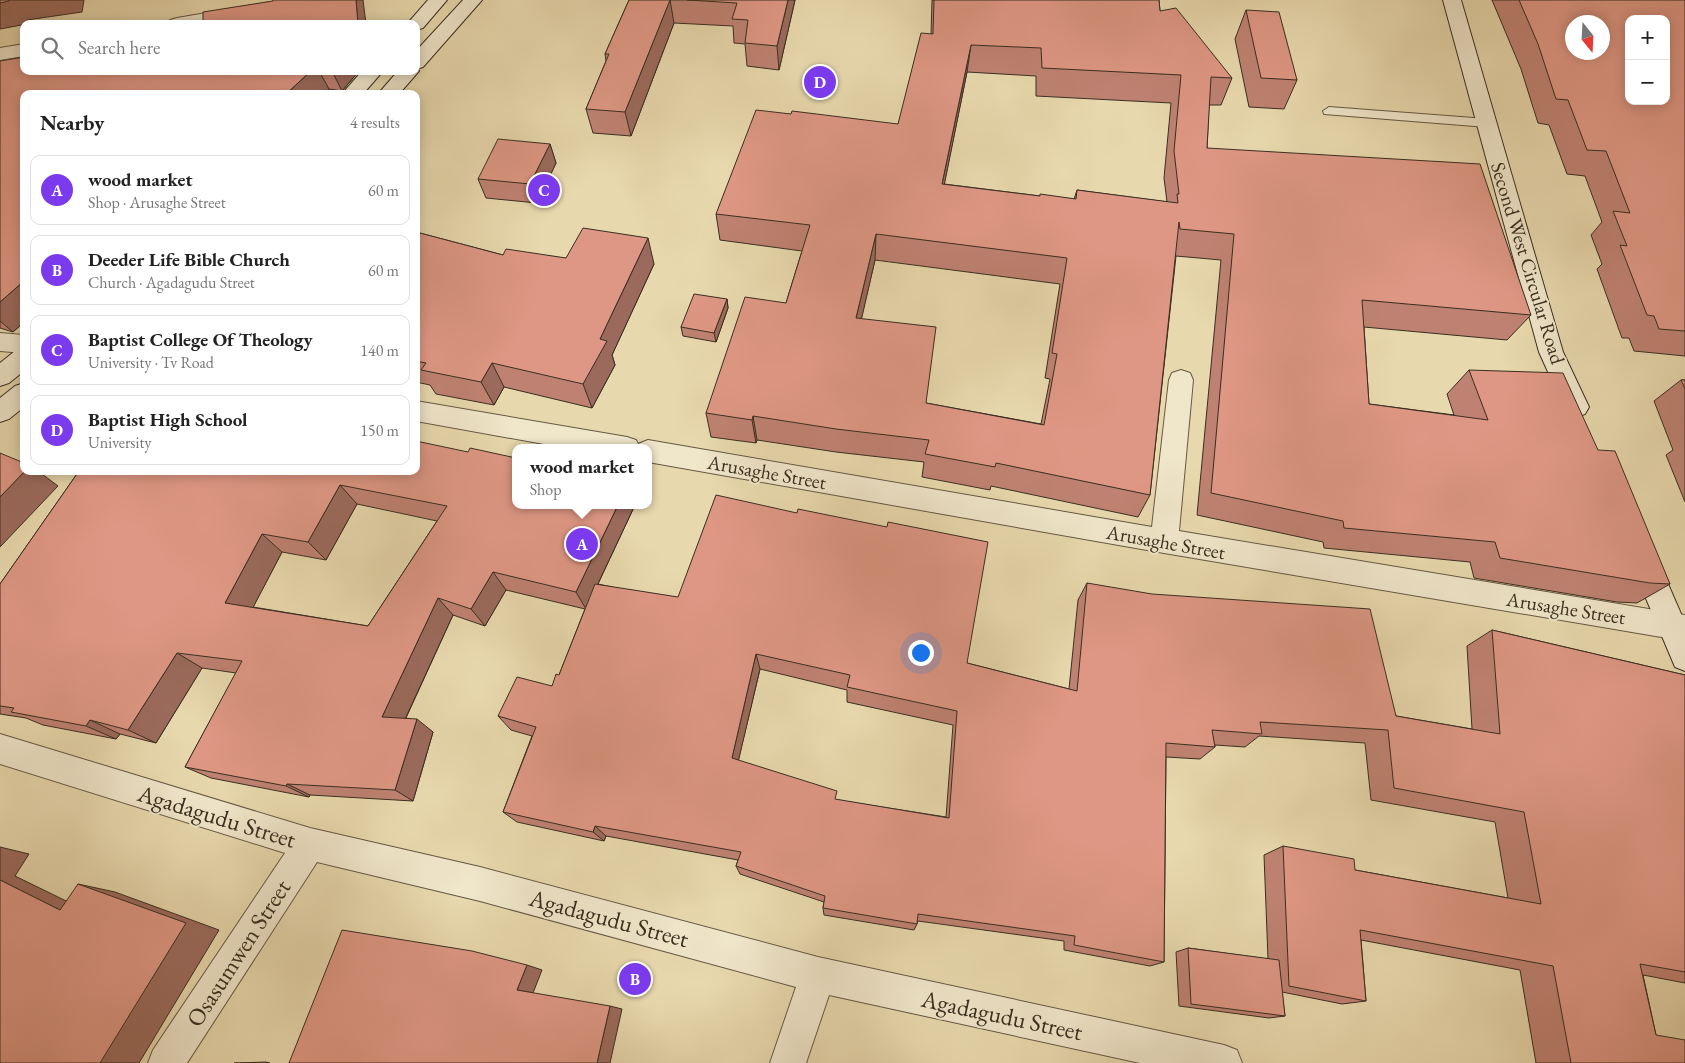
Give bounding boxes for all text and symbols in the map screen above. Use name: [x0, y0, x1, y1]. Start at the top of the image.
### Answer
north arrow: [1565, 15, 1610, 60]
map controls: [1625, 15, 1670, 105]
button: +: [1625, 15, 1670, 60]
search box: [20, 20, 420, 75]
icon: search: [38, 34, 66, 62]
text: Search here: [78, 35, 160, 60]
button: −: [1625, 60, 1670, 105]
pin: D: [804, 63, 836, 101]
text: Nearby: [40, 109, 104, 136]
text: 4 results: [350, 112, 400, 133]
street label: Second West Circular Road: [1485, 159, 1571, 368]
text: wood market: [88, 167, 193, 192]
pin: C: [528, 171, 560, 209]
text: A: [51, 180, 63, 201]
text: 60 m: [368, 180, 399, 201]
text: Shop · Arusaghe Street: [88, 192, 226, 213]
text: Deeder Life Bible Church: [88, 247, 290, 272]
text: B: [52, 260, 62, 281]
text: 60 m: [368, 260, 399, 281]
text: Church · Agadagudu Street: [88, 272, 255, 293]
text: Baptist College Of Theology: [88, 327, 313, 352]
text: C: [51, 340, 63, 361]
text: 140 m: [360, 340, 399, 361]
text: University · Tv Road: [88, 352, 214, 373]
text: Baptist High School: [88, 407, 247, 432]
text: D: [51, 420, 63, 441]
text: 150 m: [360, 420, 399, 441]
text: University: [88, 432, 152, 453]
popup: [512, 444, 652, 509]
street label: Arusaghe Street: [705, 449, 829, 495]
text: wood market: [530, 454, 634, 479]
text: Shop: [530, 479, 562, 500]
street label: Arusaghe Street: [1104, 519, 1228, 565]
pin: A: [566, 525, 598, 563]
street label: Arusaghe Street: [1504, 586, 1628, 630]
your location: [908, 640, 934, 666]
street label: Agadagudu Street: [133, 777, 300, 855]
street label: Osasumwen Street: [179, 873, 297, 1033]
street label: Agadagudu Street: [525, 882, 693, 954]
pin: B: [619, 960, 651, 998]
street label: Agadagudu Street: [918, 983, 1086, 1047]

